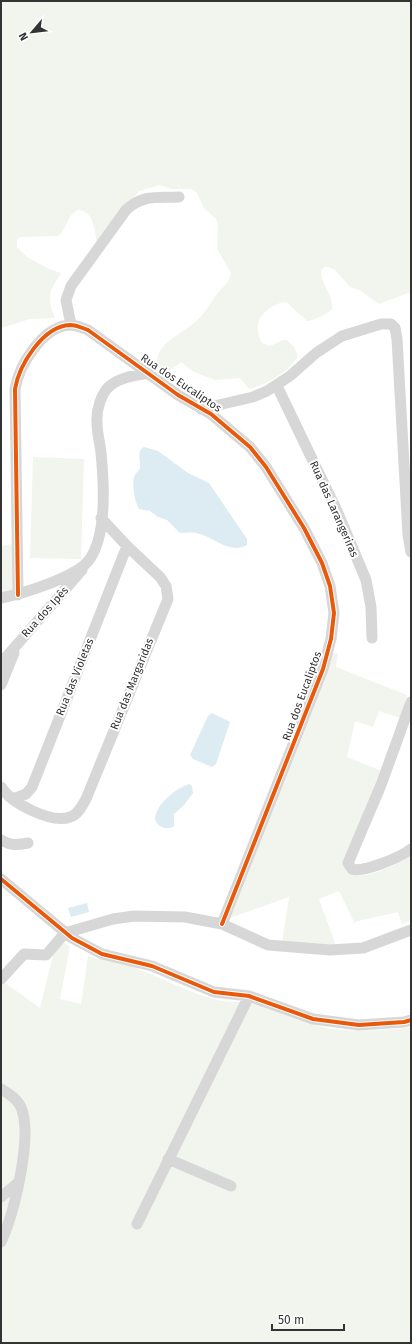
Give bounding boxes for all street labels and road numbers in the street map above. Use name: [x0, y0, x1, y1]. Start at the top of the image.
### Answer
street label: Rua dos Eucaliptos: [138, 351, 224, 415]
street label: Rua das Larangeriras: [307, 459, 361, 559]
street label: Rua dos Ipês: [19, 584, 71, 640]
street label: Rua das Violetas: [54, 636, 96, 718]
street label: Rua das Margaridas: [108, 636, 156, 732]
street label: Rua dos Eucaliptos: [280, 649, 324, 743]

